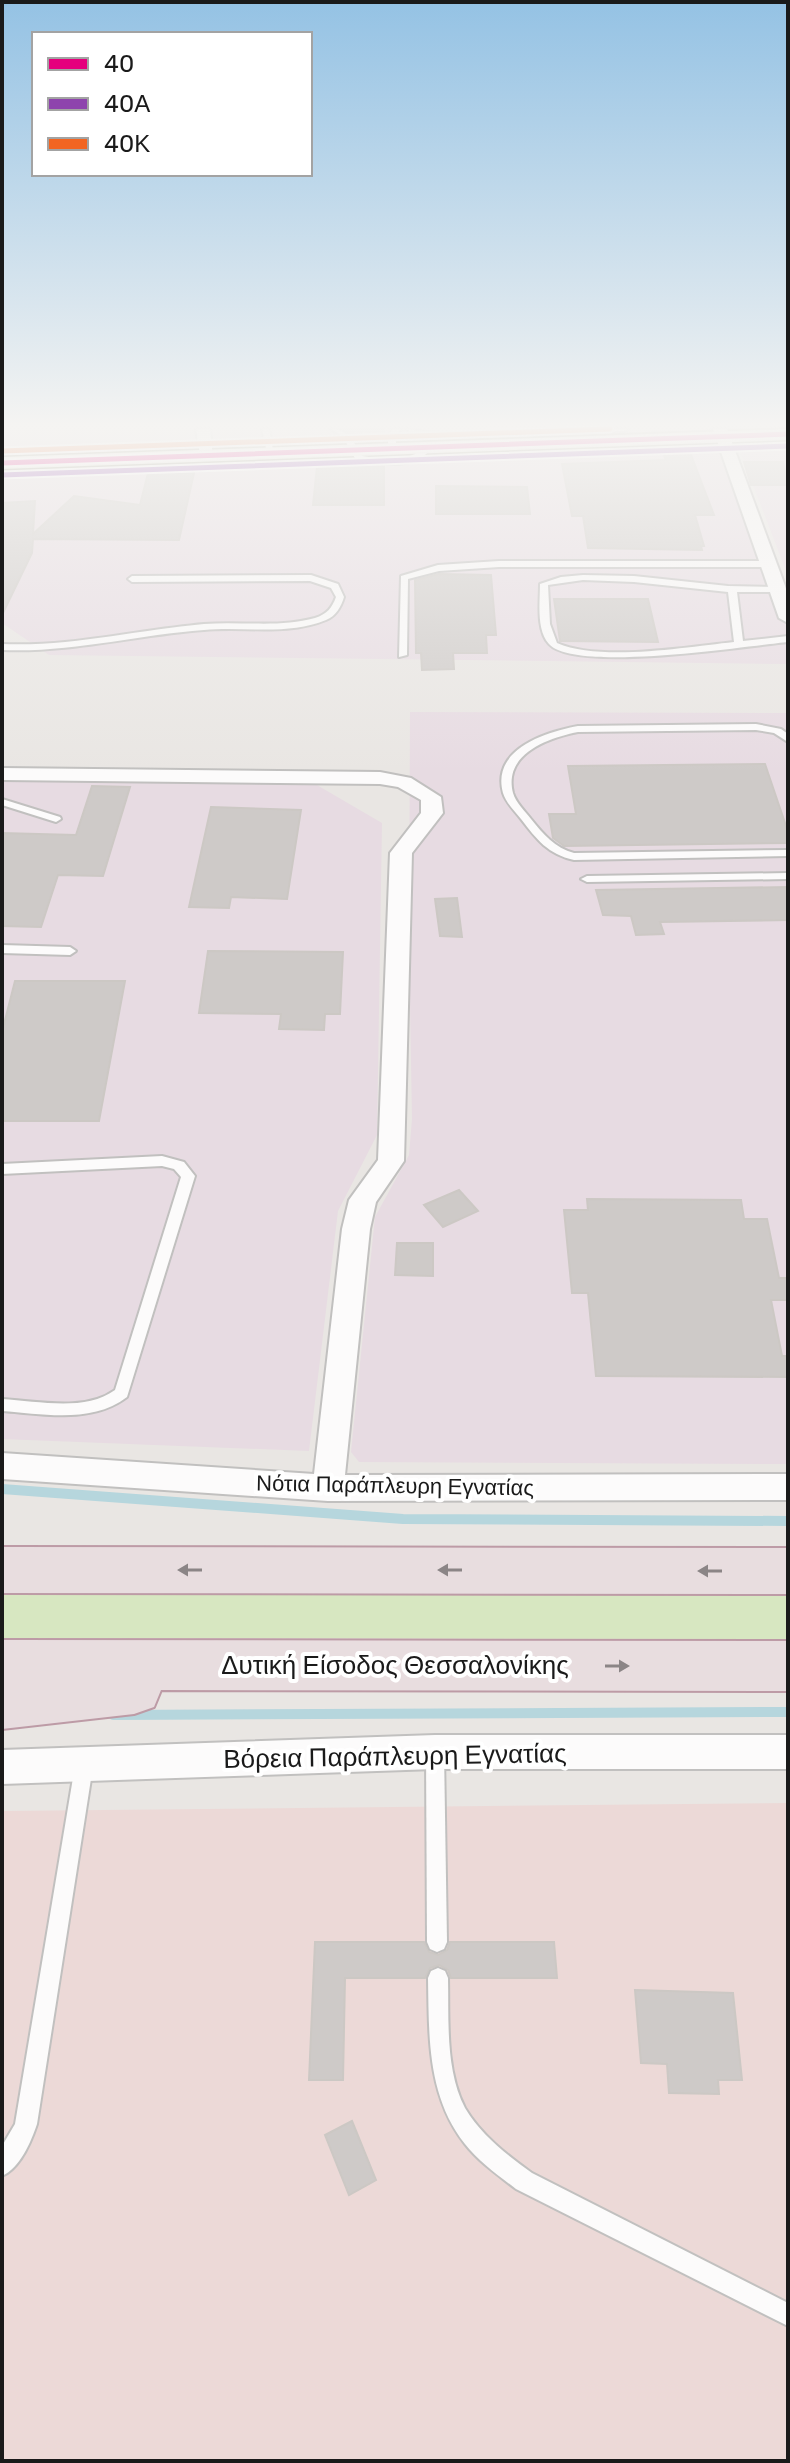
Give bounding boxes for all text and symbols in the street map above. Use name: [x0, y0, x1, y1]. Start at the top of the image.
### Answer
legend: [32, 32, 312, 176]
text: 40: [104, 50, 134, 78]
text: 40Α: [104, 90, 150, 118]
text: 40Κ: [104, 130, 150, 158]
street label: Νότια Παράπλευρη Εγνατίας: [256, 1470, 534, 1501]
one-way arrow: [177, 1564, 202, 1576]
one-way arrow: [437, 1564, 462, 1576]
one-way arrow: [697, 1565, 722, 1577]
street label: Δυτική Είσοδος Θεσσαλονίκης: [221, 1650, 569, 1681]
one-way arrow: [605, 1660, 630, 1672]
street label: Βόρεια Παράπλευρη Εγνατίας: [223, 1738, 567, 1775]

